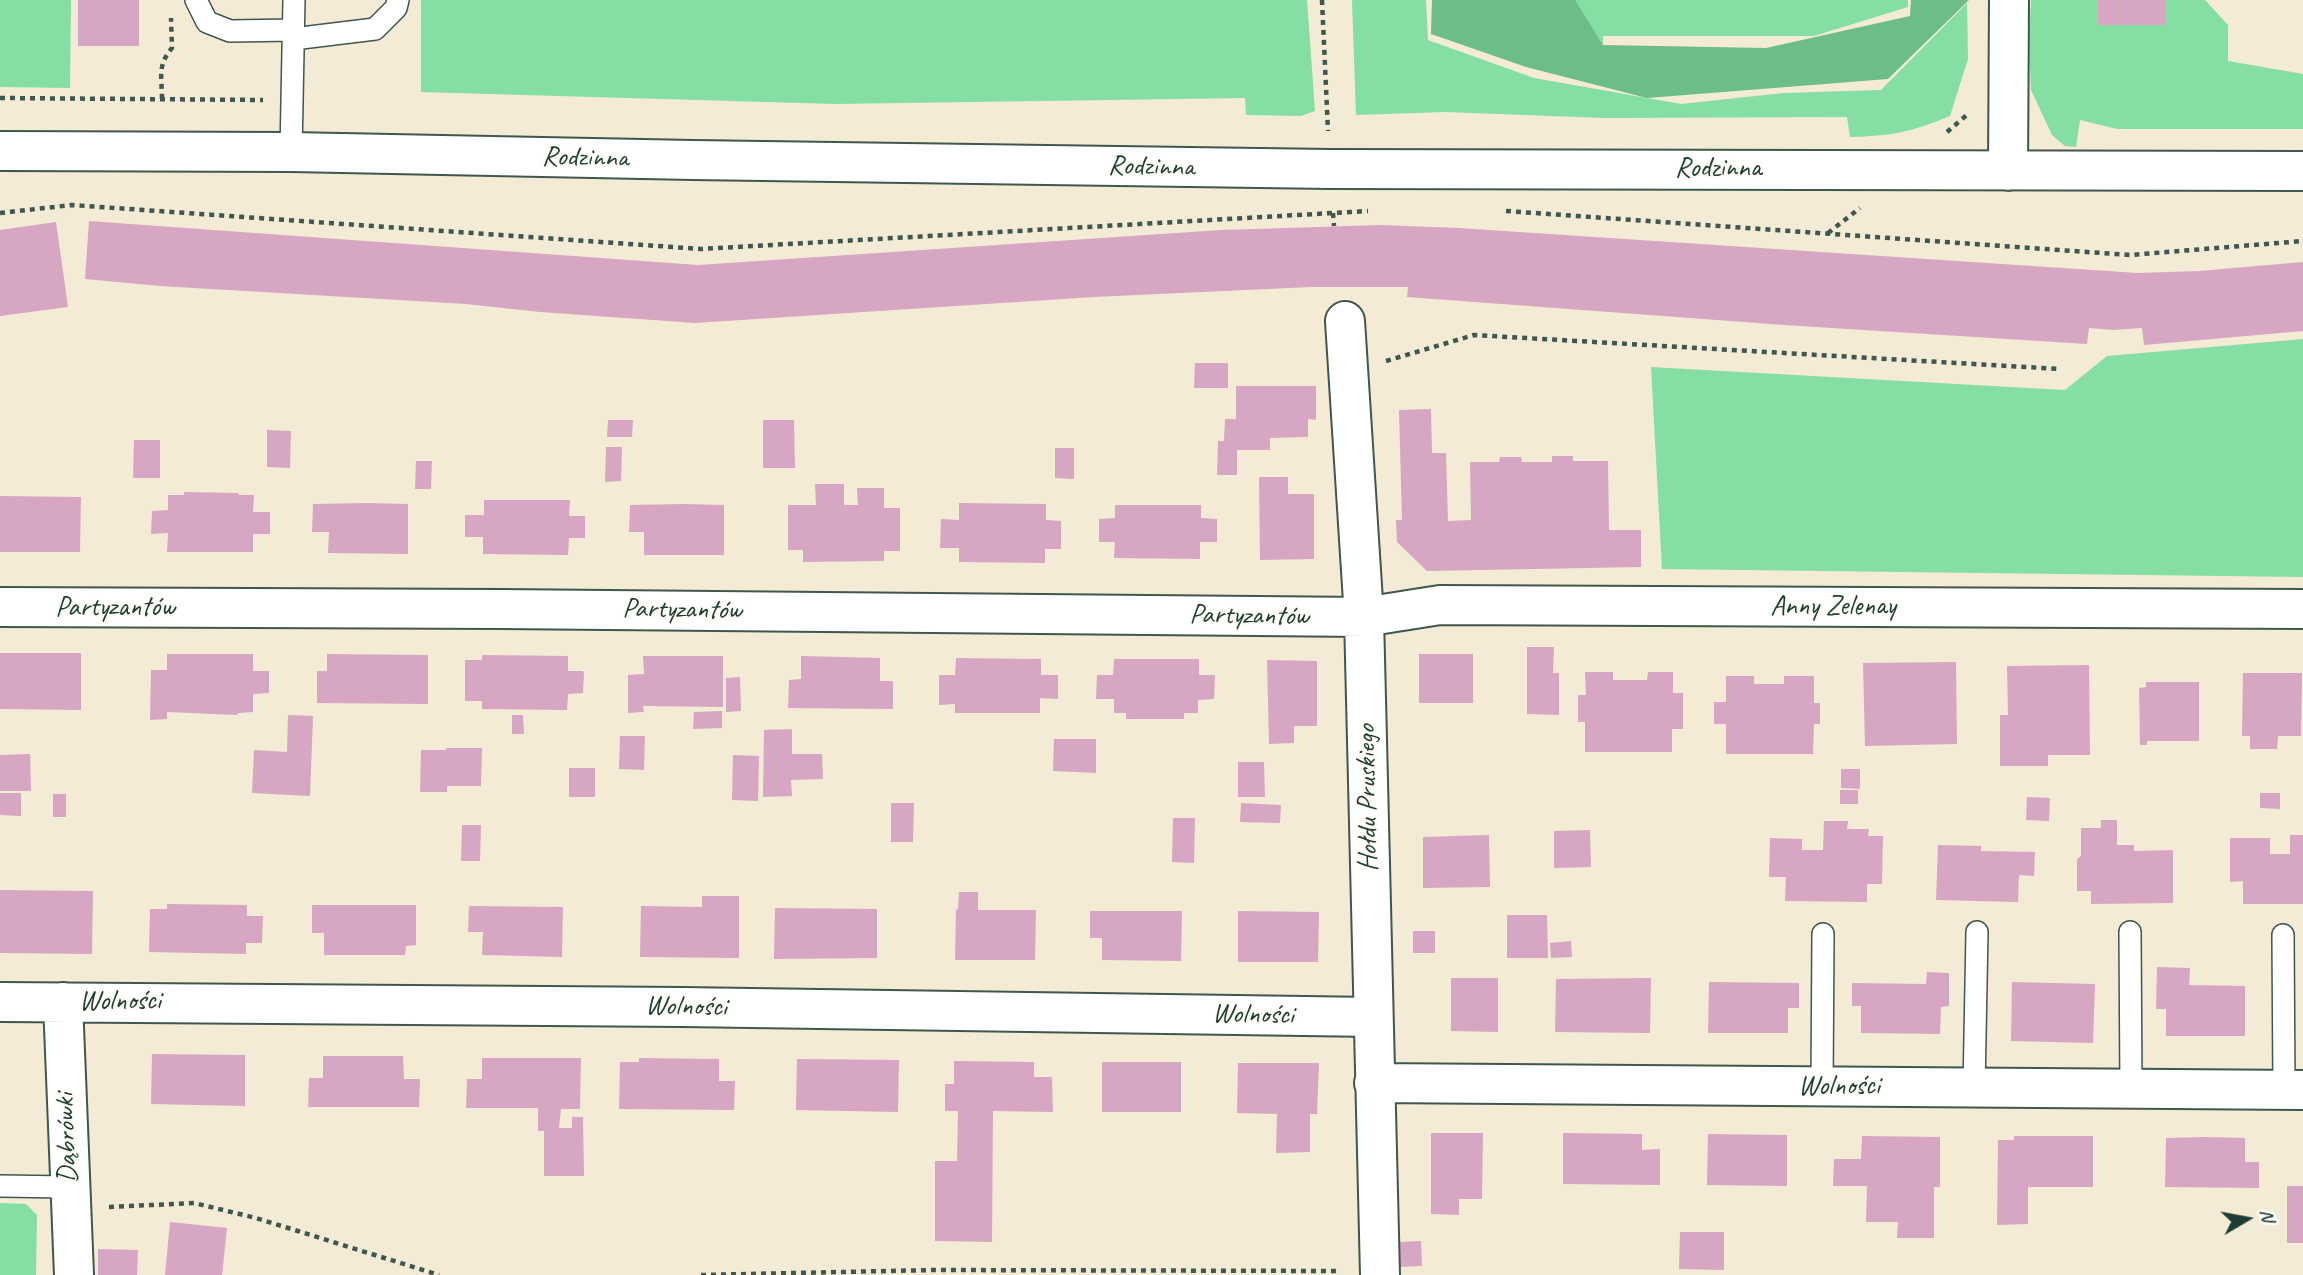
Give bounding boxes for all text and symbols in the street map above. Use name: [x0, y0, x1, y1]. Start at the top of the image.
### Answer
street label: Rodzinna: [542, 140, 628, 176]
street label: Rodzinna: [1108, 149, 1194, 185]
street label: Rodzinna: [1675, 152, 1761, 186]
street label: Anny Zelenay: [1770, 590, 1896, 624]
street label: Partyzantów: [55, 591, 175, 625]
street label: Partyzantów: [622, 592, 742, 628]
street label: Partyzantów: [1189, 598, 1309, 634]
street label: Hołdu Pruskiego: [1350, 724, 1386, 872]
street label: Wolności: [79, 985, 161, 1019]
street label: Wolności: [645, 989, 727, 1025]
street label: Wolności: [1212, 997, 1294, 1033]
street label: Wolności: [1798, 1070, 1880, 1104]
street label: Dąbrówki: [49, 1092, 85, 1184]
north arrow: [2212, 1184, 2282, 1254]
text: N: [2255, 1207, 2281, 1223]

